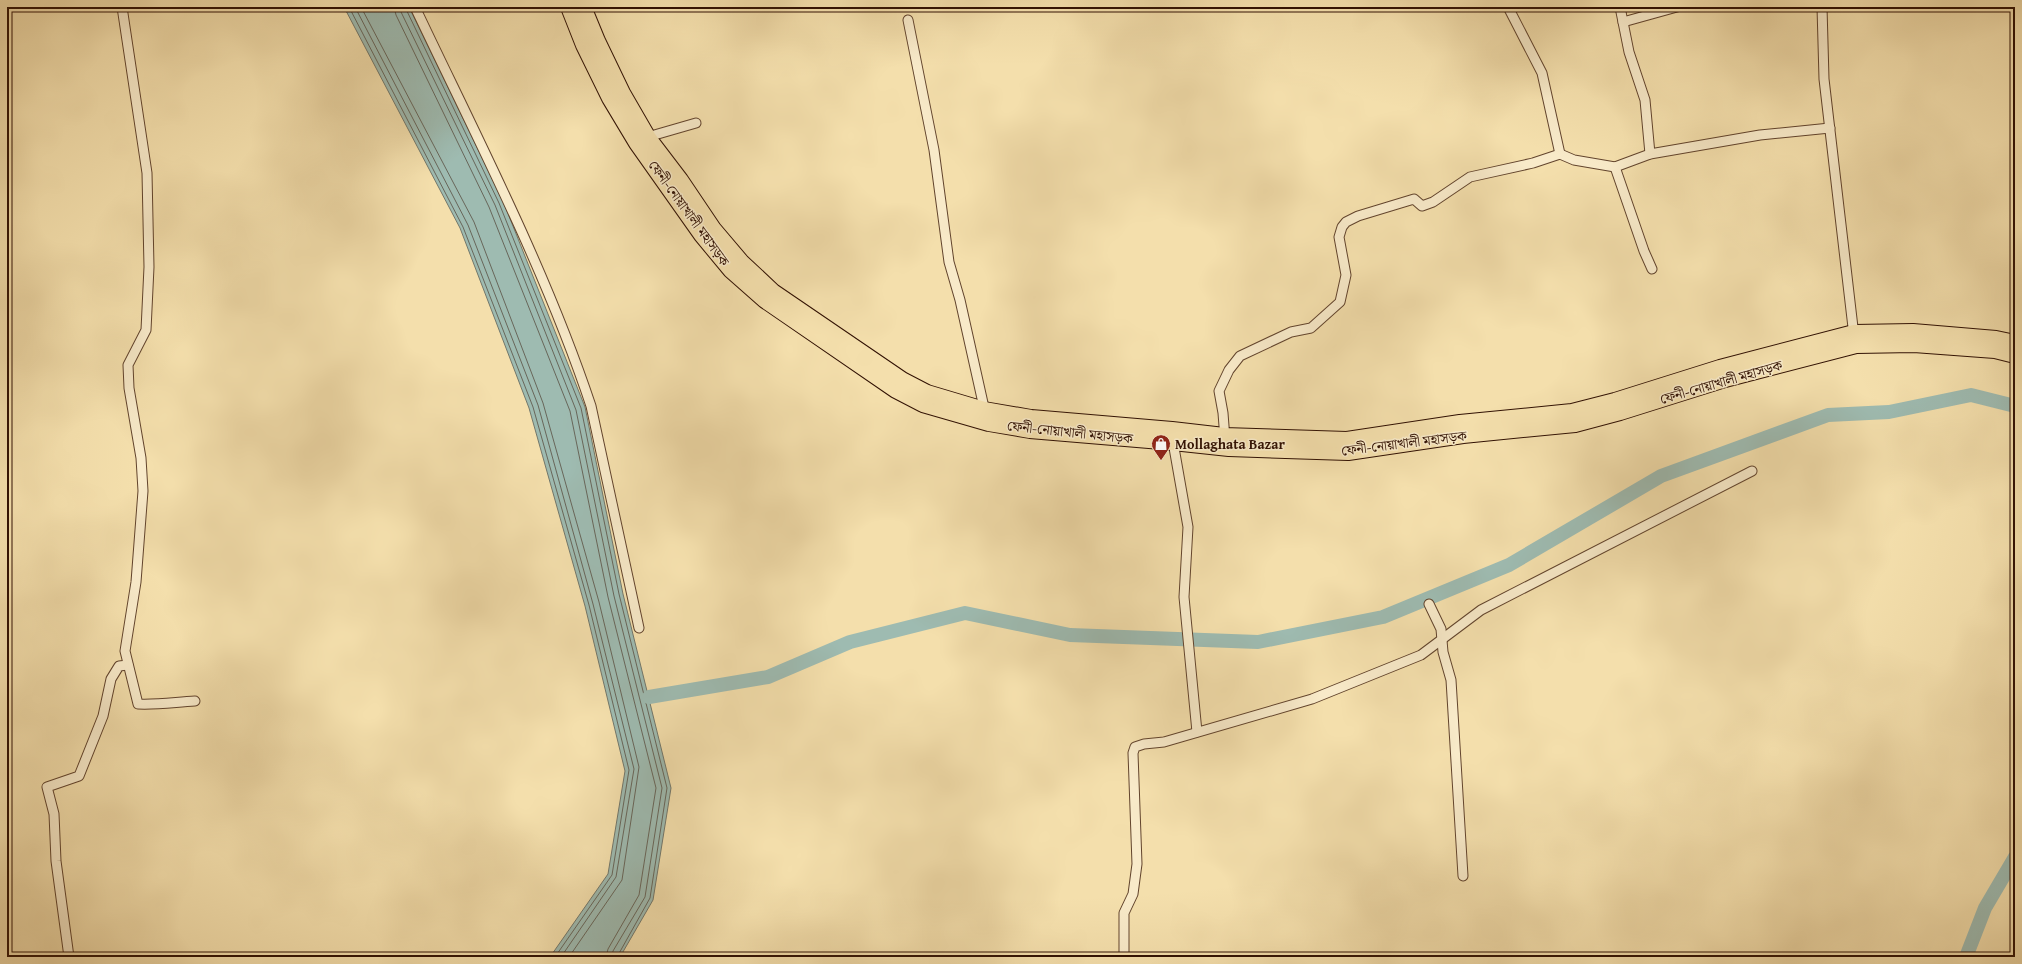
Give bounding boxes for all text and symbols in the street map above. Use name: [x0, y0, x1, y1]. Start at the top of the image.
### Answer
street label: ফেনী-নোয়াখালী মহাসড়ক: [644, 156, 735, 271]
street label: ফেনী-নোয়াখালী মহাসড়ক: [1657, 355, 1786, 409]
street label: ফেনী-নোয়াখালী মহাসড়ক: [1006, 415, 1135, 449]
street label: ফেনী-নোয়াখালী মহাসড়ক: [1340, 425, 1469, 461]
shop icon: Mollaghata Bazar: [1150, 433, 1172, 461]
place label: Mollaghata Bazar: [1175, 434, 1285, 454]

